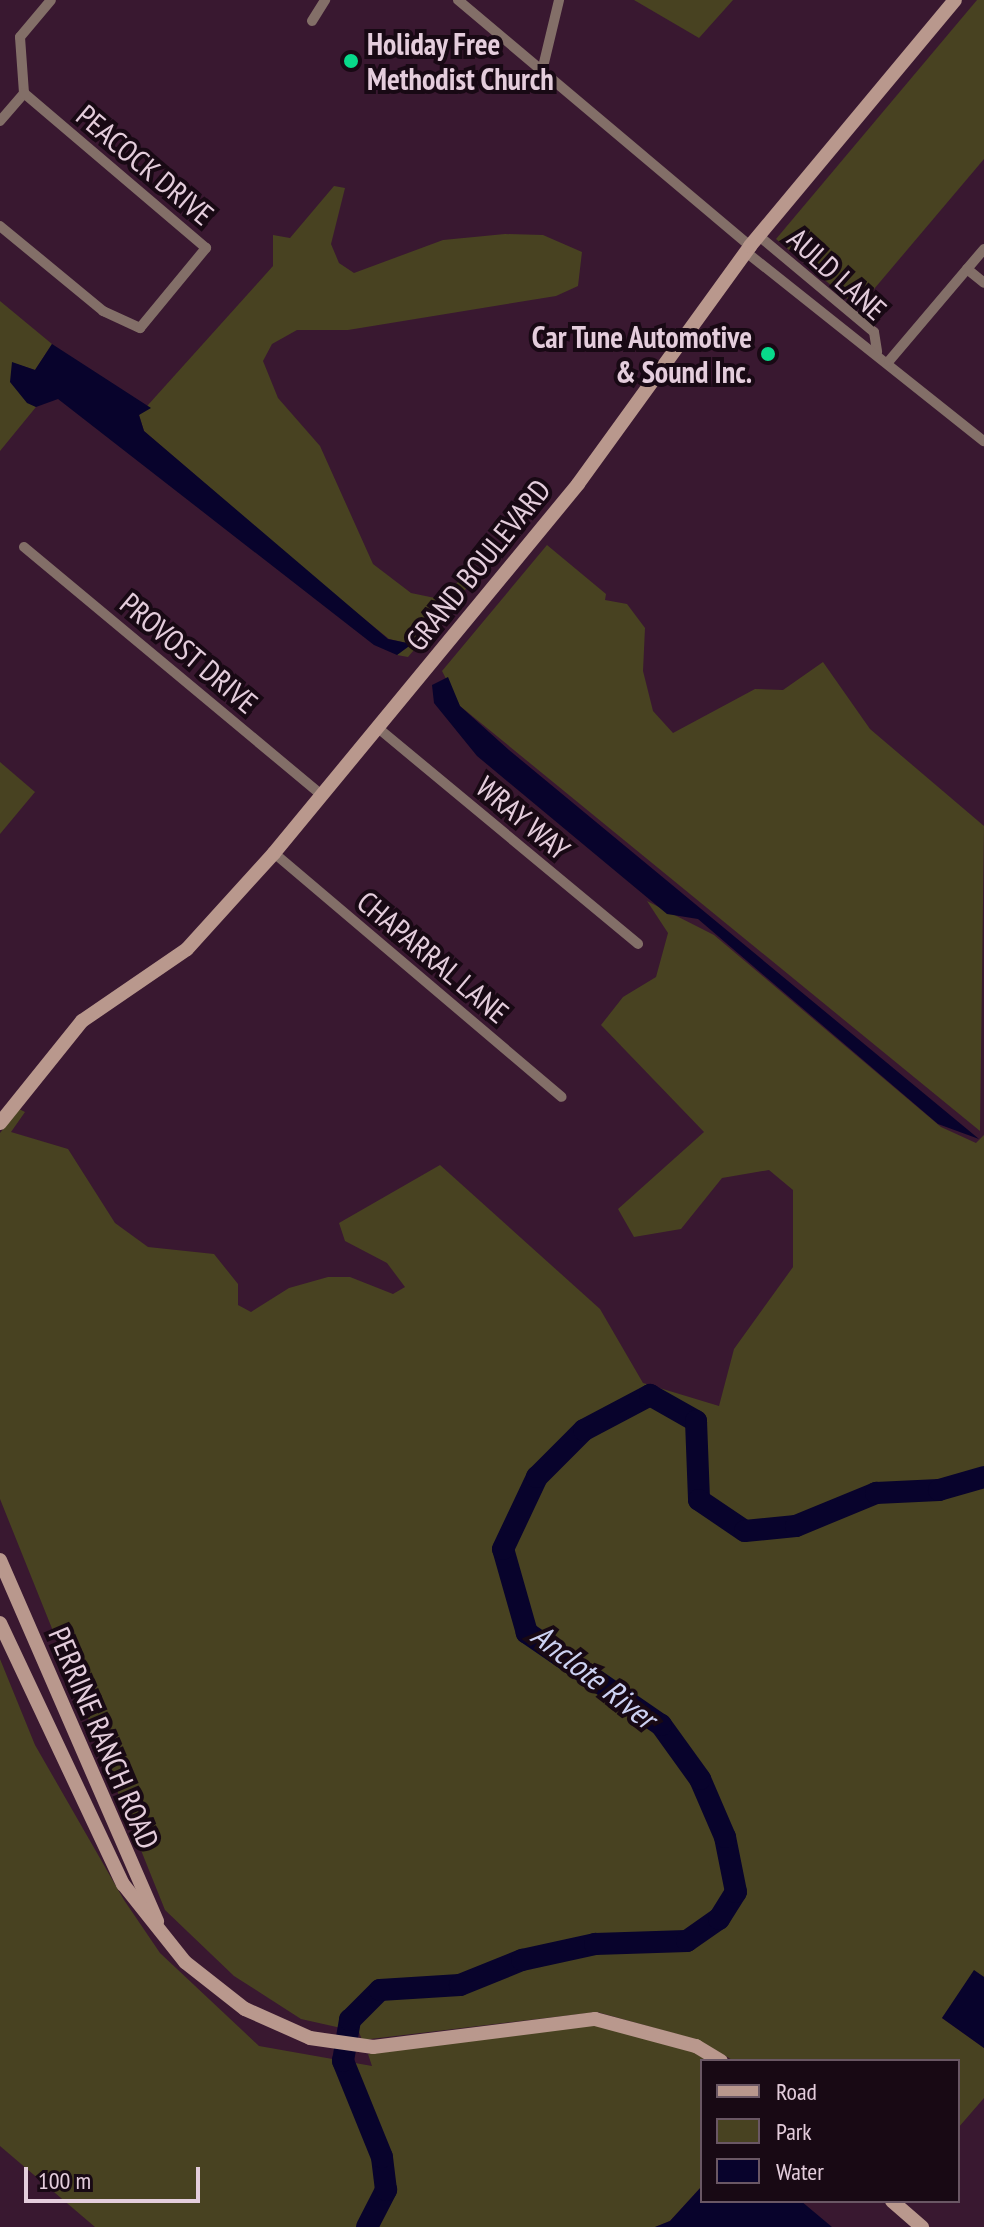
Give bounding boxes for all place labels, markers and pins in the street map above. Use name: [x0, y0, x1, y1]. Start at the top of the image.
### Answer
place label: Holiday Free Methodist Church: [367, 26, 554, 96]
marker: Holiday Free Methodist Church: [342, 52, 360, 70]
place label: Car Tune Automotive & Sound Inc.: [530, 319, 752, 390]
marker: Car Tune Automotive & Sound Inc.: [759, 345, 777, 363]

